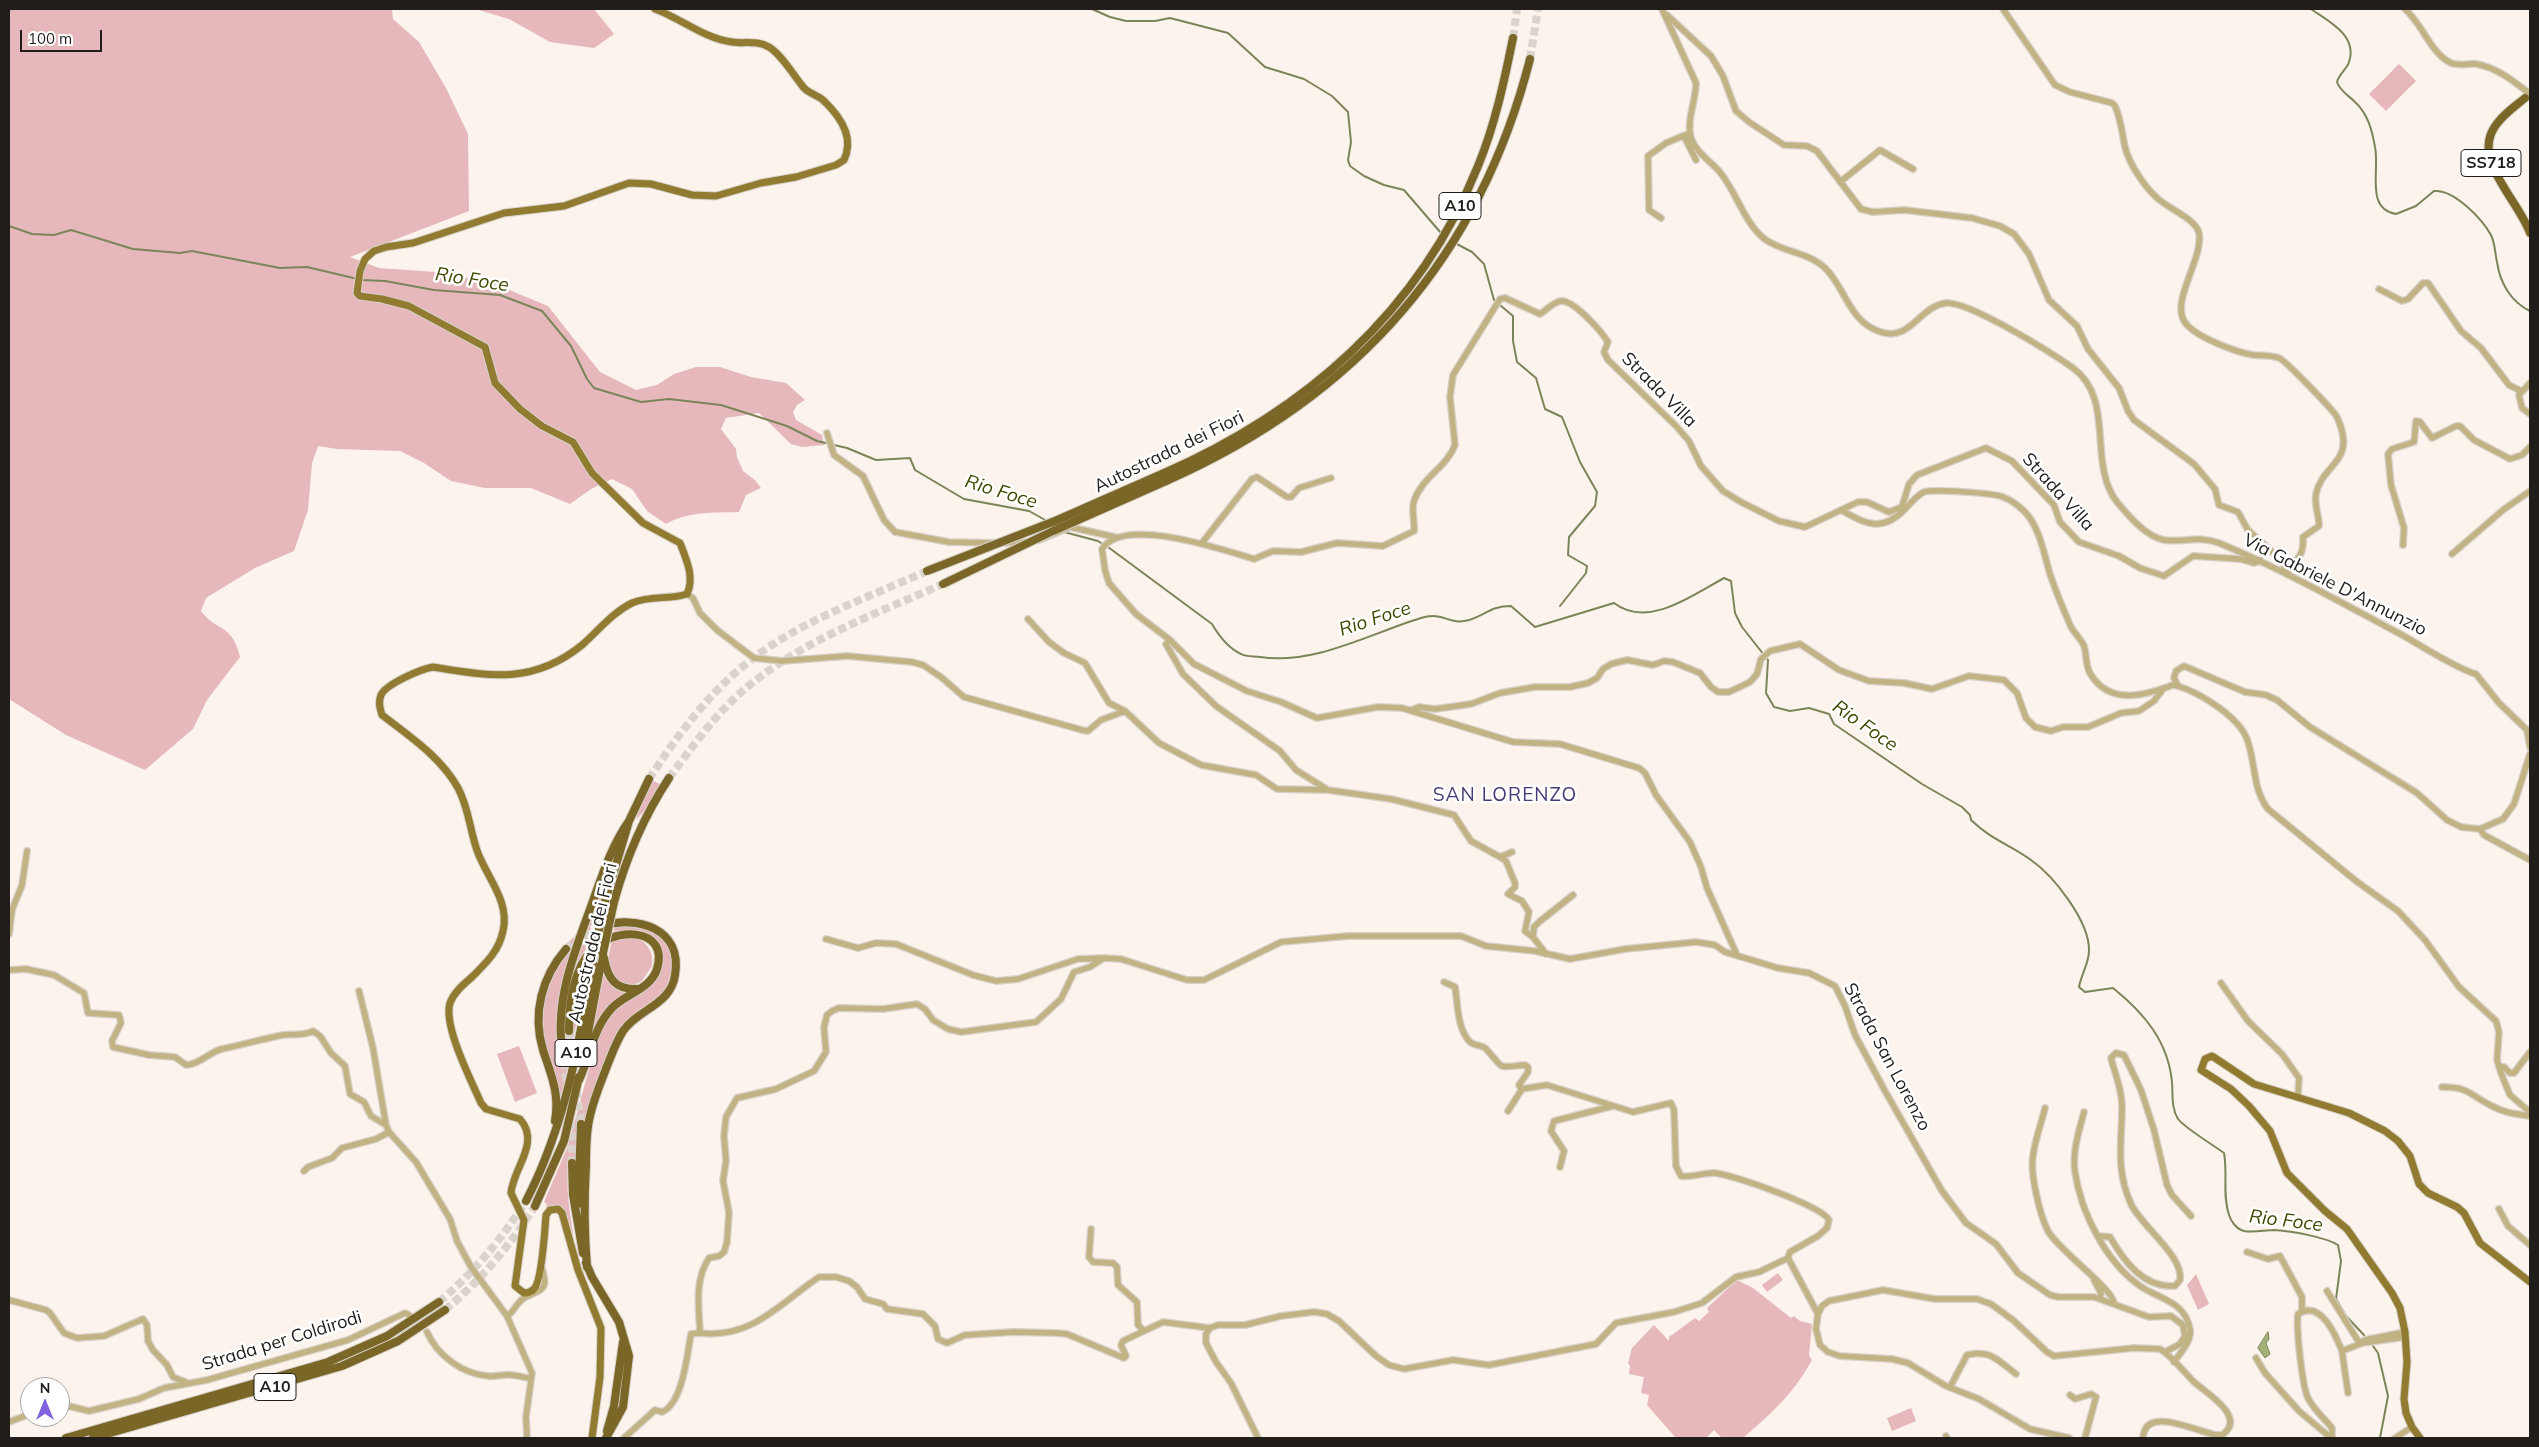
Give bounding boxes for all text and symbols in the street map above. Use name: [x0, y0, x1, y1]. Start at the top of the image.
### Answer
scale bar: [22, 20, 105, 52]
text: 100 m: [28, 29, 72, 48]
road number: SS718: [2461, 150, 2521, 177]
road number: A10: [1439, 192, 1481, 220]
water label: Rio Foce: [434, 263, 510, 297]
street label: Strada Villa: [1617, 348, 1701, 432]
street label: Autostrada dei Fiori: [1091, 406, 1247, 498]
street label: Strada Villa: [2017, 449, 2099, 535]
water label: Rio Foce: [962, 470, 1040, 514]
street label: Via Gabriele D'Annunzio: [2240, 529, 2430, 641]
water label: Rio Foce: [1336, 597, 1414, 641]
water label: Rio Foce: [1828, 695, 1902, 757]
district label: SAN LORENZO: [1431, 784, 1579, 806]
street label: Autostrada dei Fiori: [564, 861, 622, 1025]
street label: Strada San Lorenzo: [1839, 979, 1935, 1135]
road number: A10: [555, 1040, 597, 1066]
water label: Rio Foce: [2248, 1205, 2324, 1237]
street label: Strada per Coldirodi: [199, 1306, 365, 1376]
road number: A10: [254, 1374, 296, 1400]
north arrow: [20, 1377, 70, 1427]
text: N: [40, 1379, 50, 1397]

